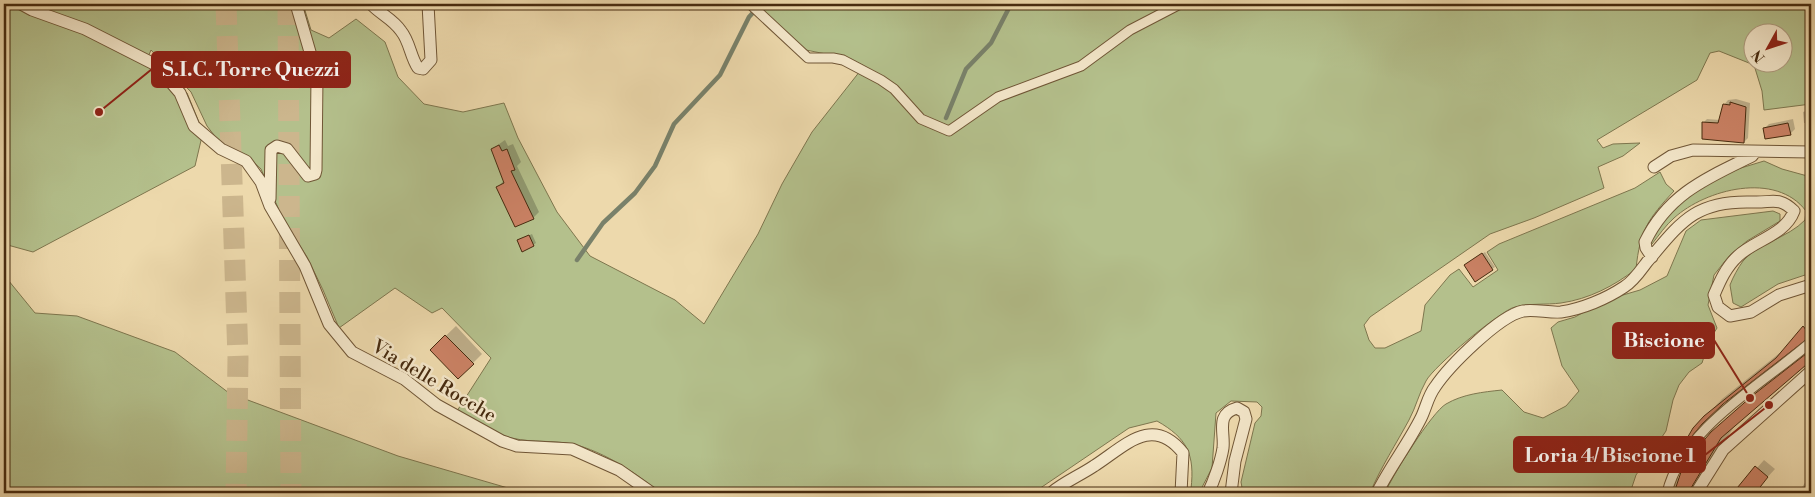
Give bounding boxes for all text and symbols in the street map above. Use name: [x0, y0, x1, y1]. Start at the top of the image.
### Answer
north arrow: [1742, 22, 1792, 72]
text: N: [1748, 46, 1769, 66]
callout: S.I.C. Torre Quezzi: [152, 52, 350, 87]
text: S.I.C. Torre Quezzi: [162, 58, 340, 83]
callout: Biscione: [1613, 323, 1714, 358]
text: Biscione: [1623, 329, 1705, 354]
street label: Via delle Rocche: [367, 334, 501, 428]
callout: Loria 4/ Biscione 1: [1514, 437, 1705, 472]
text: Loria 4/ Biscione 1: [1525, 444, 1696, 469]

